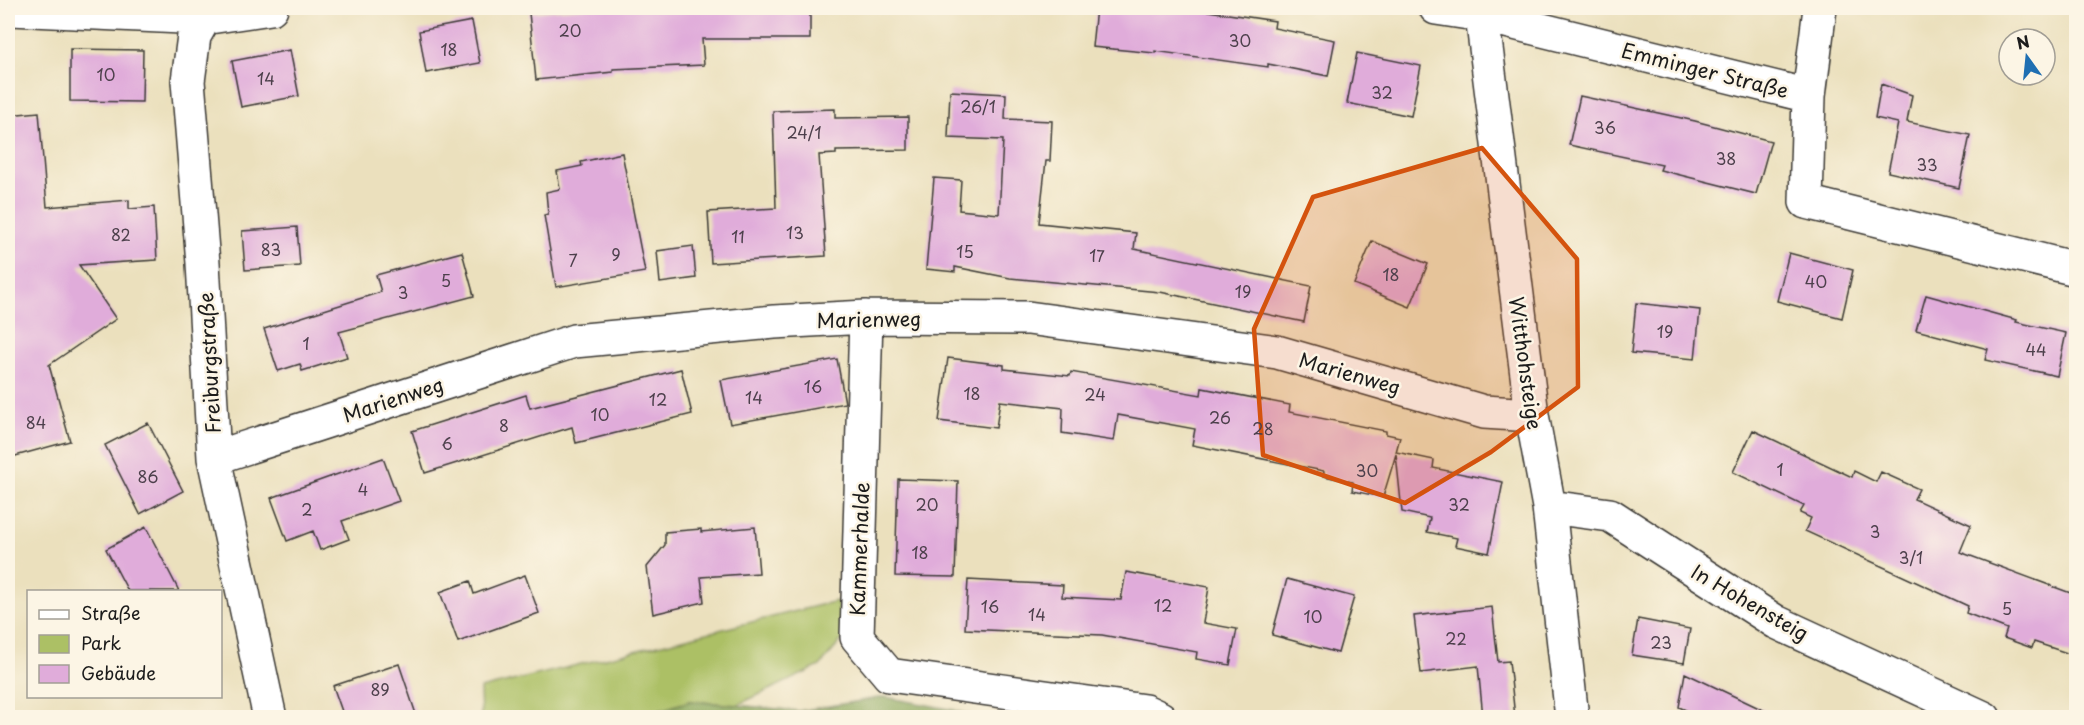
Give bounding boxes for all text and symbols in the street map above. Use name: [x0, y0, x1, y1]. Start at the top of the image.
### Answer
house number: 20: [559, 18, 581, 42]
north arrow: [1997, 27, 2057, 87]
house number: 30: [1229, 28, 1251, 52]
text: N: [2014, 28, 2032, 55]
street label: Emminger Straße: [1618, 35, 1792, 105]
house number: 18: [440, 37, 458, 61]
house number: 10: [97, 62, 115, 86]
house number: 14: [257, 66, 275, 90]
house number: 32: [1371, 80, 1393, 104]
house number: 26/1: [960, 94, 996, 118]
house number: 36: [1594, 115, 1616, 139]
house number: 24/1: [786, 120, 822, 144]
house number: 38: [1716, 146, 1736, 170]
house number: 33: [1916, 152, 1938, 176]
house number: 13: [786, 220, 804, 244]
house number: 82: [111, 222, 131, 246]
house number: 11: [731, 224, 745, 248]
house number: 83: [261, 237, 281, 261]
house number: 15: [956, 239, 974, 263]
house number: 9: [611, 242, 621, 266]
house number: 17: [1089, 243, 1105, 267]
house number: 7: [568, 248, 578, 272]
house number: 18: [1382, 262, 1400, 286]
house number: 5: [441, 268, 451, 292]
house number: 40: [1805, 269, 1827, 293]
house number: 19: [1235, 279, 1251, 303]
house number: 3: [398, 280, 408, 304]
street label: Freiburgstraße: [190, 292, 228, 434]
street label: Witthohsteige: [1502, 295, 1550, 431]
street label: Marienweg: [816, 303, 922, 335]
house number: 19: [1657, 319, 1673, 343]
house number: 1: [302, 331, 310, 355]
house number: 44: [2025, 337, 2047, 361]
street label: Marienweg: [1296, 344, 1404, 402]
street label: Marienweg: [339, 369, 447, 429]
house number: 16: [804, 374, 822, 398]
house number: 18: [963, 381, 981, 405]
house number: 24: [1084, 382, 1106, 406]
house number: 14: [745, 385, 763, 409]
house number: 12: [649, 387, 667, 411]
house number: 10: [591, 402, 609, 426]
house number: 26: [1209, 405, 1231, 429]
house number: 84: [26, 410, 46, 434]
house number: 8: [499, 413, 509, 437]
house number: 28: [1252, 416, 1274, 440]
house number: 6: [441, 431, 453, 455]
house number: 1: [1776, 457, 1784, 481]
house number: 30: [1356, 458, 1378, 482]
house number: 86: [138, 464, 158, 488]
house number: 4: [358, 477, 368, 501]
street label: Kammerhalde: [842, 482, 876, 616]
house number: 20: [916, 492, 938, 516]
house number: 32: [1448, 492, 1470, 516]
house number: 2: [301, 497, 313, 521]
house number: 3: [1870, 519, 1880, 543]
house number: 18: [911, 540, 929, 564]
house number: 3/1: [1899, 545, 1923, 569]
street label: In Hohensteig: [1686, 556, 1814, 648]
legend: [27, 590, 222, 698]
house number: 12: [1154, 593, 1172, 617]
house number: 16: [981, 594, 999, 618]
house number: 5: [2002, 596, 2012, 620]
text: Straße: [81, 599, 141, 626]
house number: 14: [1028, 602, 1046, 626]
house number: 10: [1304, 604, 1322, 628]
house number: 22: [1445, 626, 1467, 650]
text: Park: [81, 629, 121, 656]
house number: 23: [1650, 630, 1672, 654]
text: Gebäude: [81, 659, 156, 686]
house number: 89: [370, 677, 390, 701]

